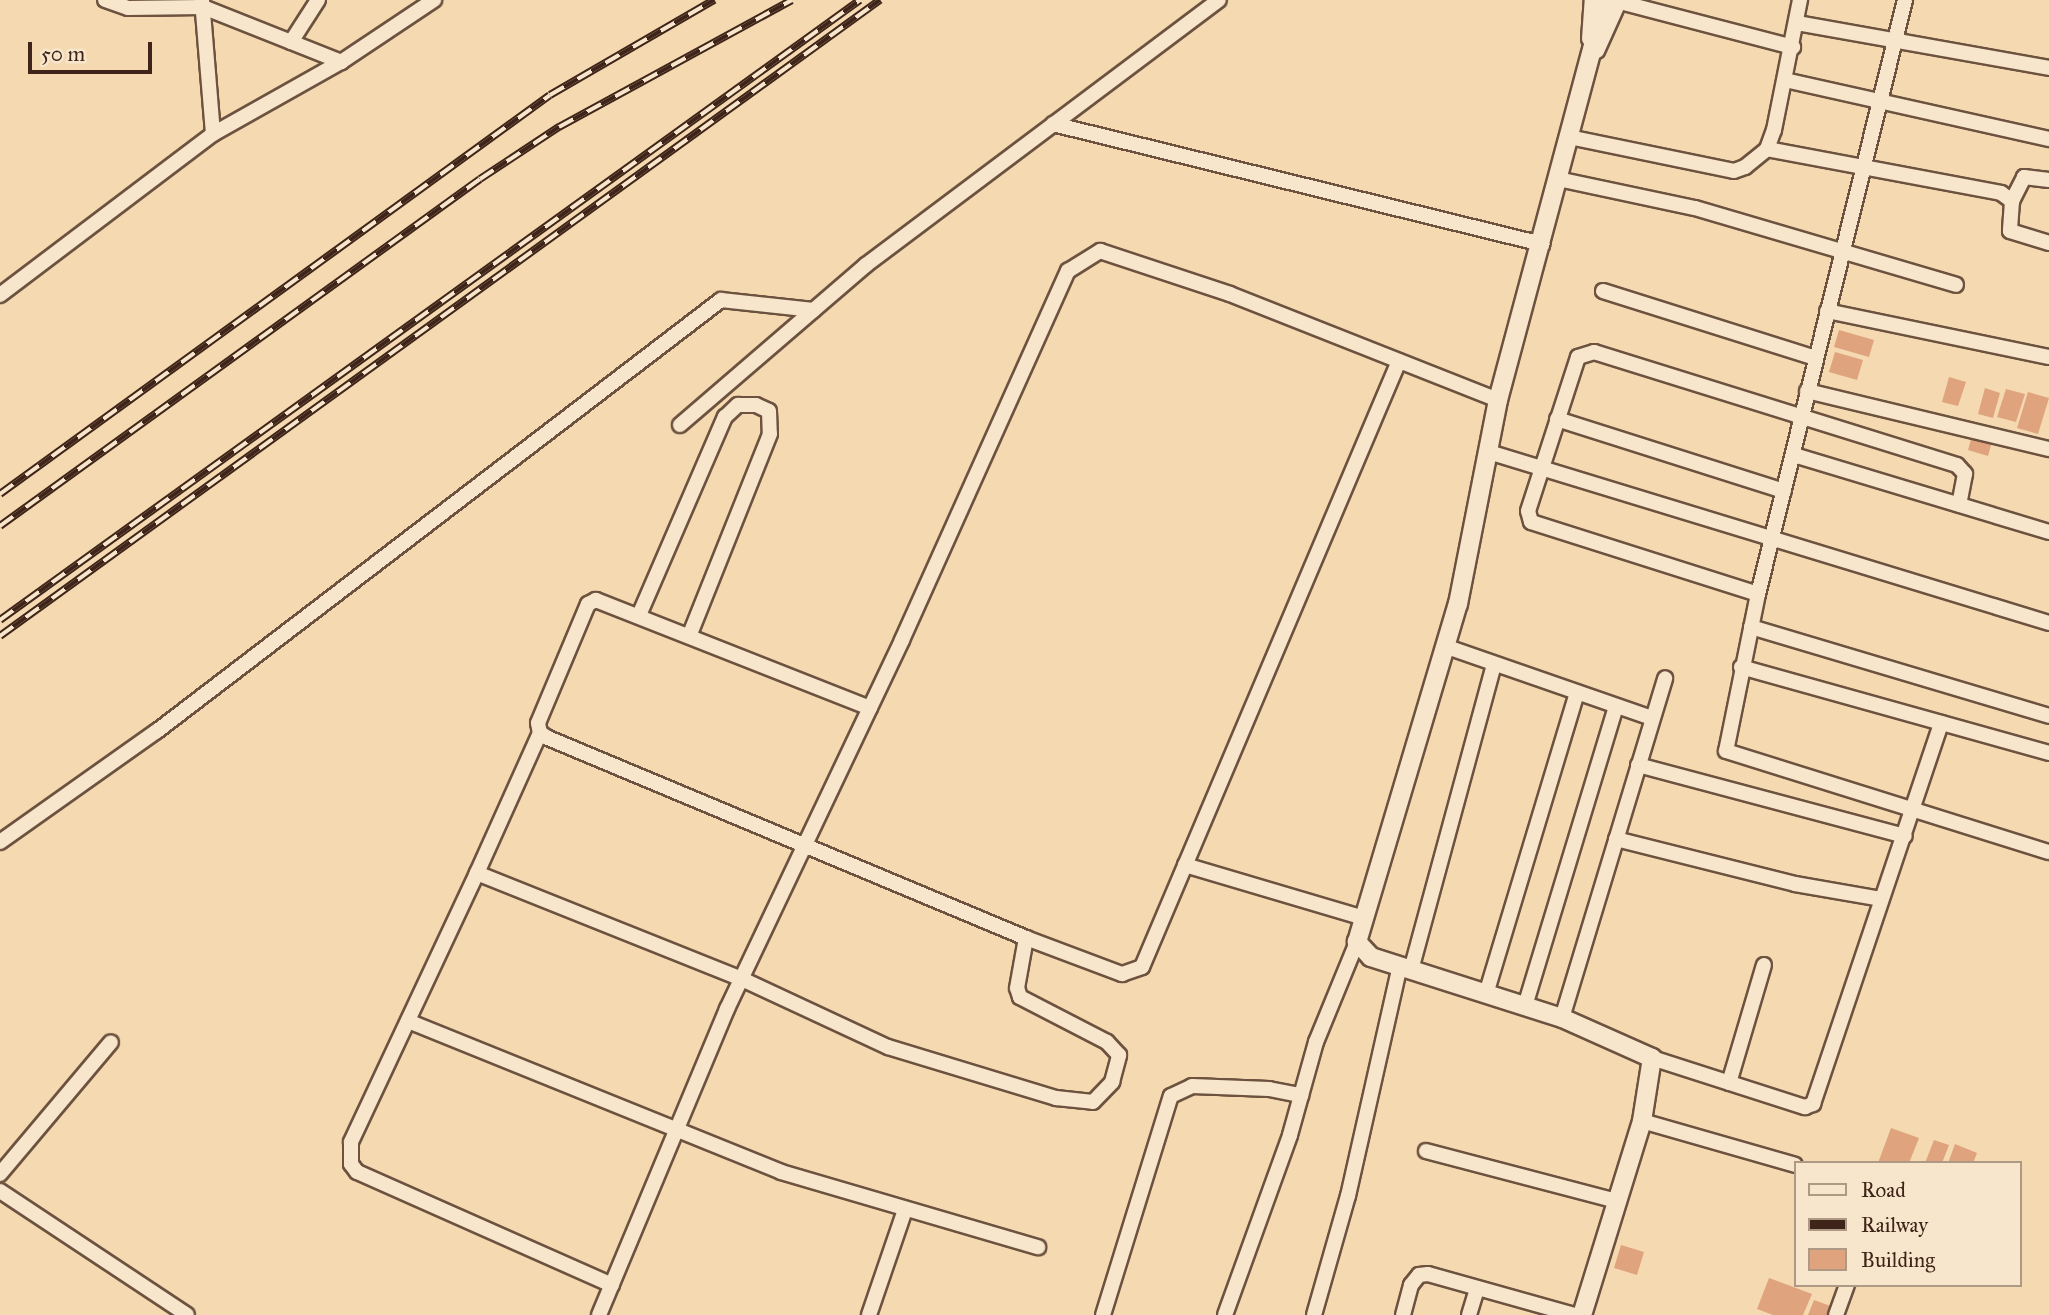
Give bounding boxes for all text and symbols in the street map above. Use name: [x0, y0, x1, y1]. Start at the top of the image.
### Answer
scale bar: [32, 28, 156, 72]
text: 50 m: [41, 41, 85, 67]
legend: [1794, 1161, 2021, 1287]
text: Road: [1861, 1177, 1906, 1203]
text: Railway: [1861, 1212, 1928, 1238]
text: Building: [1861, 1247, 1935, 1273]

